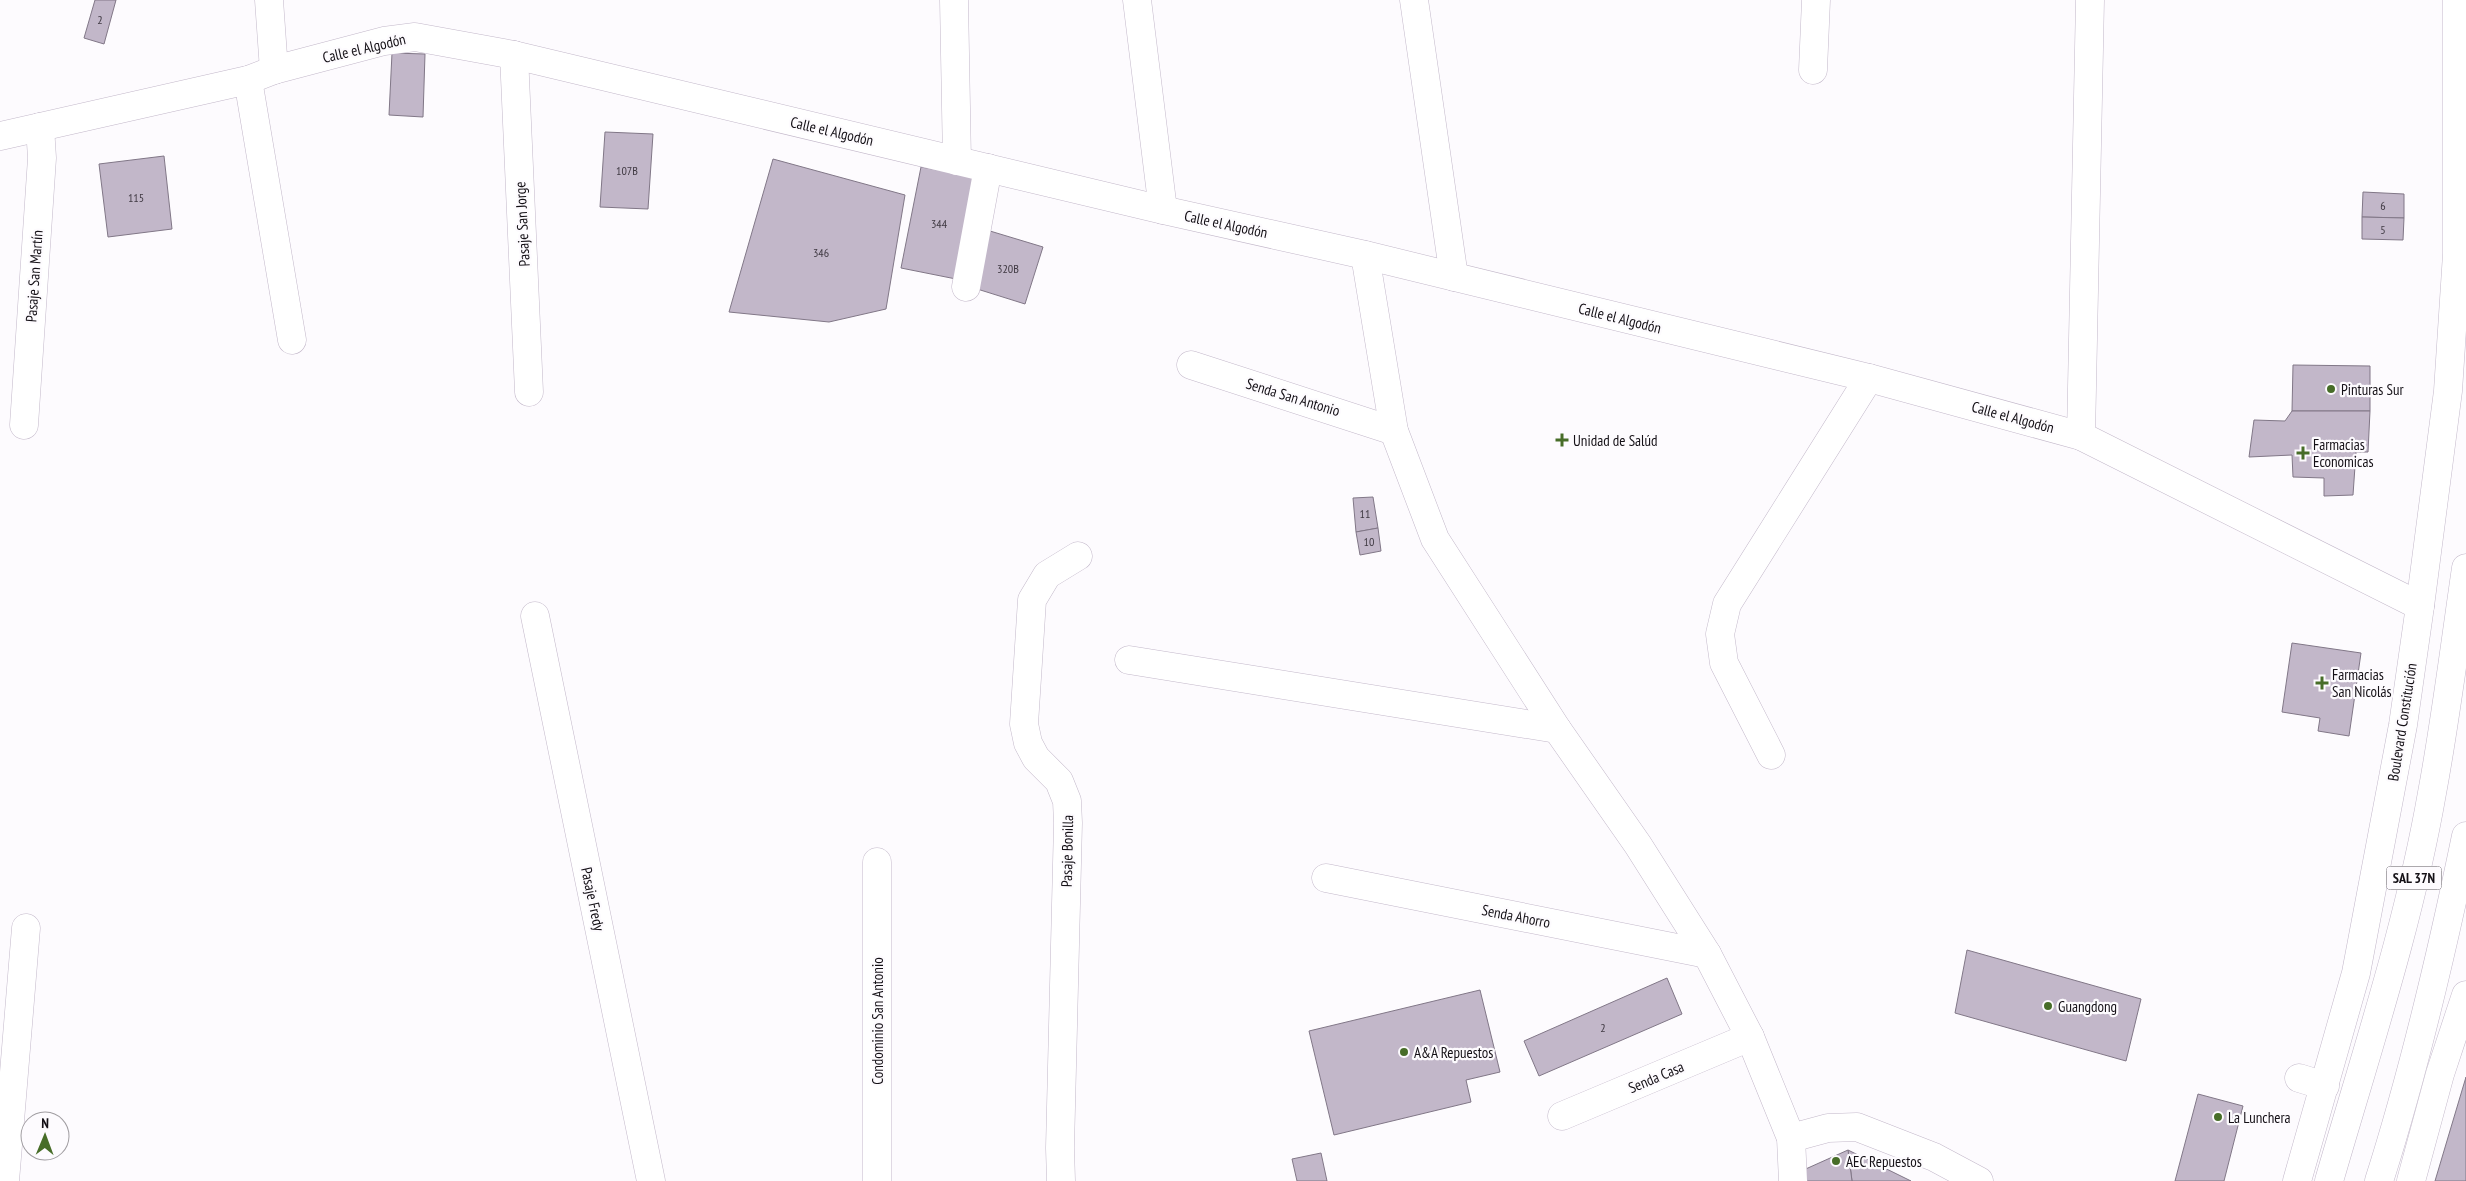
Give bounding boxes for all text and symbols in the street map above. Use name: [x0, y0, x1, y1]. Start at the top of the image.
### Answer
house number: 2: [97, 12, 103, 27]
street label: Calle el Algodón: [321, 29, 407, 67]
street label: Calle el Algodón: [789, 112, 875, 150]
house number: 107B: [616, 163, 638, 178]
street label: Pasaje San Jorge: [510, 181, 534, 267]
house number: 115: [128, 190, 144, 205]
house number: 6: [2380, 198, 2386, 213]
street label: Calle el Algodón: [1183, 206, 1269, 242]
house number: 344: [931, 216, 948, 231]
house number: 5: [2380, 222, 2386, 237]
street label: Pasaje San Martín: [21, 229, 47, 323]
house number: 346: [813, 245, 829, 260]
house number: 320B: [997, 261, 1019, 276]
street label: Calle el Algodón: [1577, 299, 1663, 337]
street label: Senda San Antonio: [1244, 374, 1342, 420]
place label: Pinturas Sur: [2341, 380, 2405, 399]
marker: Pinturas Sur: [2325, 383, 2337, 395]
street label: Calle el Algodón: [1970, 397, 2056, 437]
place label: Unidad de Salúd: [1573, 431, 1658, 450]
marker: Unidad de Salúd: [1555, 433, 1569, 447]
place label: Farmacias Economicas: [2313, 435, 2374, 471]
marker: Farmacias Economicas: [2297, 447, 2309, 459]
house number: 11: [1360, 506, 1370, 521]
house number: 10: [1364, 534, 1374, 549]
street label: Boulevard Constitución: [2383, 662, 2421, 782]
place label: Farmacias San Nicolás: [2332, 665, 2392, 701]
marker: Farmacias San Nicolás: [2316, 677, 2328, 689]
street label: Pasaje Bonilla: [1057, 815, 1077, 887]
street label: Pasaje Fredy: [577, 865, 609, 933]
road number: SAL 37N: [2386, 866, 2442, 890]
street label: Senda Ahorro: [1480, 900, 1552, 932]
street label: Condominio San Antonio: [868, 957, 887, 1085]
place label: Guangdong: [2058, 997, 2117, 1016]
marker: Guangdong: [2042, 1000, 2054, 1012]
house number: 2: [1600, 1020, 1606, 1035]
place label: A&A Repuestos: [1414, 1043, 1493, 1062]
marker: A&A Repuestos: [1398, 1046, 1410, 1058]
street label: Senda Casa: [1625, 1057, 1687, 1097]
place label: La Lunchera: [2228, 1108, 2291, 1127]
north arrow: [20, 1111, 70, 1161]
marker: La Lunchera: [2212, 1111, 2224, 1123]
text: N: [41, 1114, 49, 1132]
place label: AEC Repuestos: [1846, 1152, 1922, 1171]
marker: AEC Repuestos: [1830, 1155, 1842, 1167]

